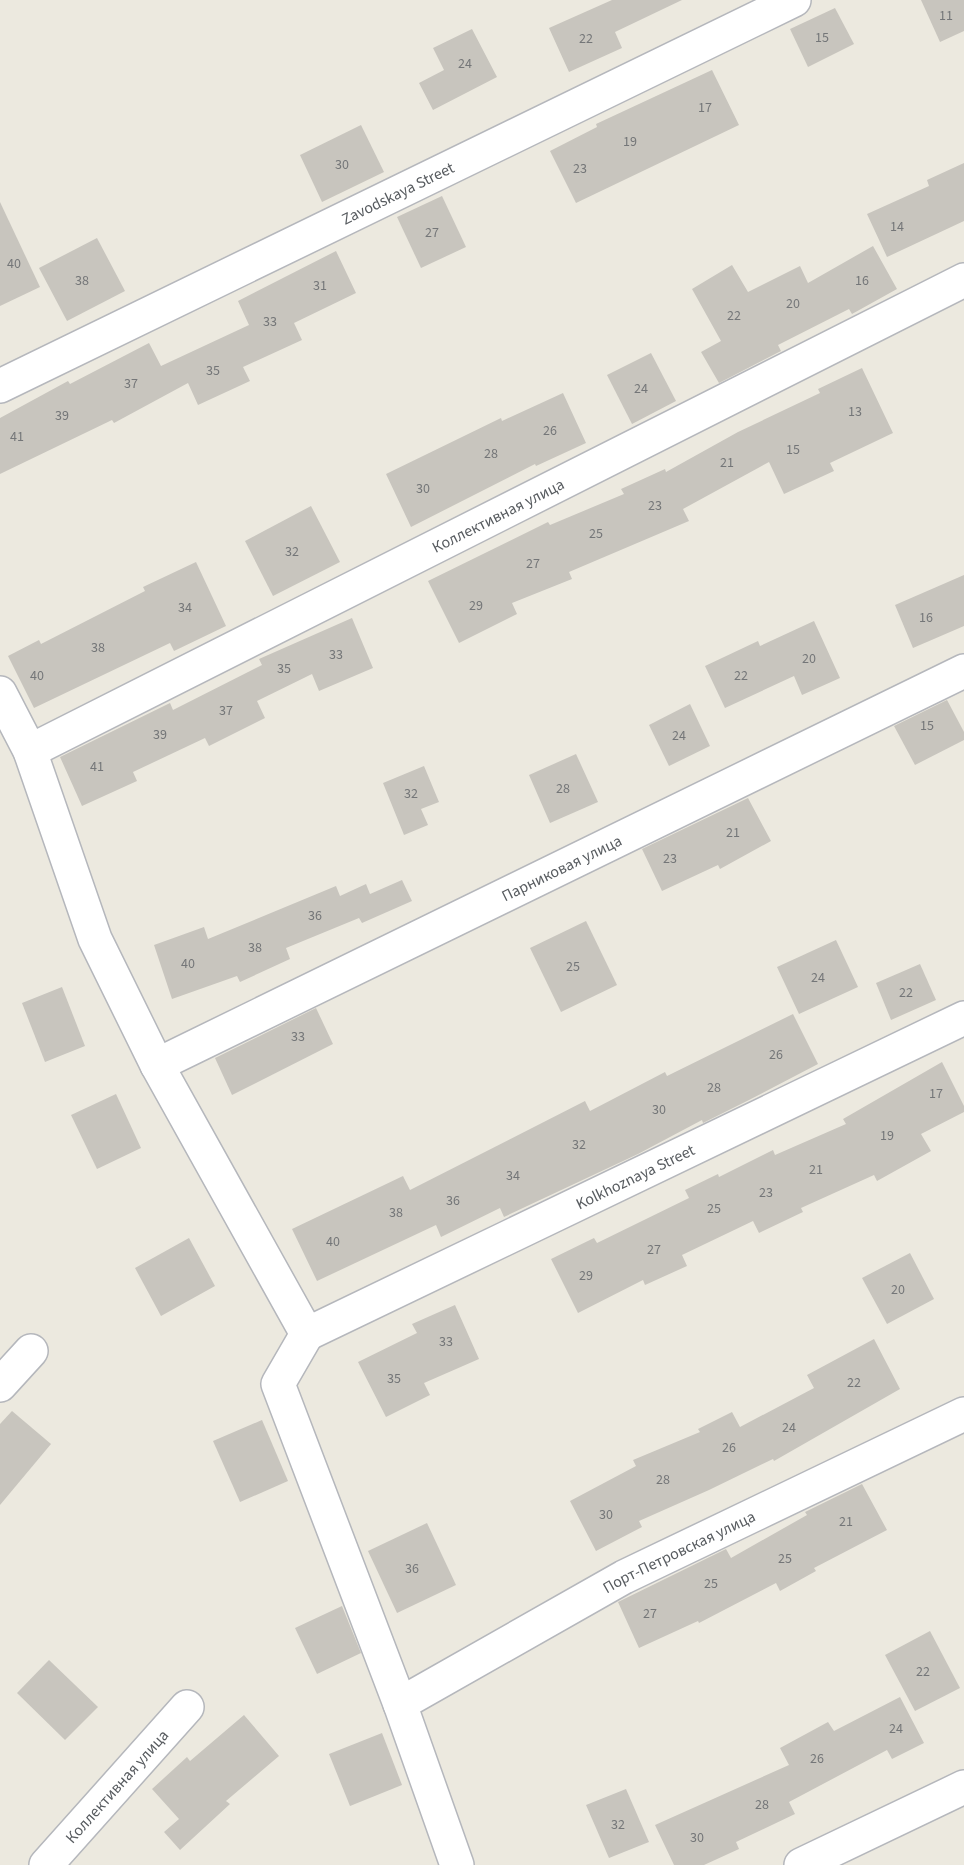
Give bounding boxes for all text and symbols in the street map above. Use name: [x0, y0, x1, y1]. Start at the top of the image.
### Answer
house number: 11: [939, 6, 953, 26]
house number: 15: [815, 28, 829, 48]
house number: 22: [579, 29, 593, 49]
house number: 24: [458, 54, 472, 74]
house number: 17: [698, 98, 712, 118]
house number: 19: [623, 132, 637, 152]
house number: 30: [335, 155, 349, 175]
street label: Zavodskaya Street: [338, 157, 458, 230]
house number: 23: [573, 159, 587, 179]
house number: 14: [890, 217, 904, 237]
house number: 27: [425, 223, 439, 243]
house number: 40: [7, 254, 21, 274]
house number: 38: [75, 271, 89, 291]
house number: 16: [855, 271, 869, 291]
house number: 31: [313, 276, 327, 296]
house number: 20: [786, 294, 800, 314]
house number: 22: [727, 306, 741, 326]
house number: 33: [263, 312, 277, 332]
house number: 35: [206, 361, 220, 381]
house number: 37: [124, 374, 138, 394]
house number: 24: [634, 379, 648, 399]
house number: 13: [848, 402, 862, 422]
house number: 39: [55, 406, 69, 426]
house number: 26: [543, 421, 557, 441]
house number: 41: [10, 427, 24, 447]
house number: 15: [786, 440, 800, 460]
house number: 28: [484, 444, 498, 464]
house number: 21: [720, 453, 734, 473]
street label: Коллективная улица: [428, 473, 568, 559]
house number: 30: [416, 479, 430, 499]
house number: 23: [648, 496, 662, 516]
house number: 25: [589, 524, 603, 544]
house number: 32: [285, 542, 299, 562]
house number: 27: [526, 554, 540, 574]
house number: 29: [469, 596, 483, 616]
house number: 34: [178, 598, 192, 618]
house number: 16: [919, 608, 933, 628]
house number: 38: [91, 638, 105, 658]
house number: 33: [329, 645, 343, 665]
house number: 20: [802, 649, 816, 669]
house number: 35: [277, 659, 291, 679]
house number: 40: [30, 666, 44, 686]
house number: 22: [734, 666, 748, 686]
house number: 37: [219, 701, 233, 721]
house number: 15: [920, 716, 934, 736]
house number: 39: [153, 725, 167, 745]
house number: 24: [672, 726, 686, 746]
house number: 41: [90, 757, 104, 777]
house number: 28: [556, 779, 570, 799]
house number: 32: [404, 784, 418, 804]
house number: 21: [726, 823, 740, 843]
street label: Парниковая улица: [498, 830, 626, 907]
house number: 23: [663, 849, 677, 869]
house number: 36: [308, 906, 322, 926]
house number: 38: [248, 938, 262, 958]
house number: 40: [181, 954, 195, 974]
house number: 25: [566, 957, 580, 977]
house number: 24: [811, 968, 825, 988]
house number: 22: [899, 983, 913, 1003]
house number: 33: [291, 1027, 305, 1047]
house number: 26: [769, 1045, 783, 1065]
house number: 28: [707, 1078, 721, 1098]
house number: 17: [929, 1084, 943, 1104]
house number: 30: [652, 1100, 666, 1120]
house number: 19: [880, 1126, 894, 1146]
house number: 32: [572, 1135, 586, 1155]
street label: Kolkhoznaya Street: [572, 1139, 699, 1215]
house number: 21: [809, 1160, 823, 1180]
house number: 34: [506, 1166, 520, 1186]
house number: 23: [759, 1183, 773, 1203]
house number: 36: [446, 1191, 460, 1211]
house number: 25: [707, 1199, 721, 1219]
house number: 38: [389, 1203, 403, 1223]
house number: 40: [326, 1232, 340, 1252]
house number: 27: [647, 1240, 661, 1260]
house number: 29: [579, 1266, 593, 1286]
house number: 20: [891, 1280, 905, 1300]
house number: 33: [439, 1332, 453, 1352]
house number: 35: [387, 1369, 401, 1389]
house number: 22: [847, 1373, 861, 1393]
house number: 24: [782, 1418, 796, 1438]
house number: 26: [722, 1438, 736, 1458]
house number: 28: [656, 1470, 670, 1490]
house number: 30: [599, 1505, 613, 1525]
street label: Порт-Петровская улица: [599, 1506, 759, 1599]
house number: 21: [839, 1512, 853, 1532]
house number: 25: [778, 1549, 792, 1569]
house number: 36: [405, 1559, 419, 1579]
house number: 25: [704, 1574, 718, 1594]
house number: 27: [643, 1604, 657, 1624]
house number: 22: [916, 1662, 930, 1682]
house number: 24: [889, 1719, 903, 1739]
street label: Коллективная улица: [61, 1725, 174, 1848]
house number: 26: [810, 1749, 824, 1769]
house number: 28: [755, 1795, 769, 1815]
house number: 32: [611, 1815, 625, 1835]
house number: 30: [690, 1828, 704, 1848]

